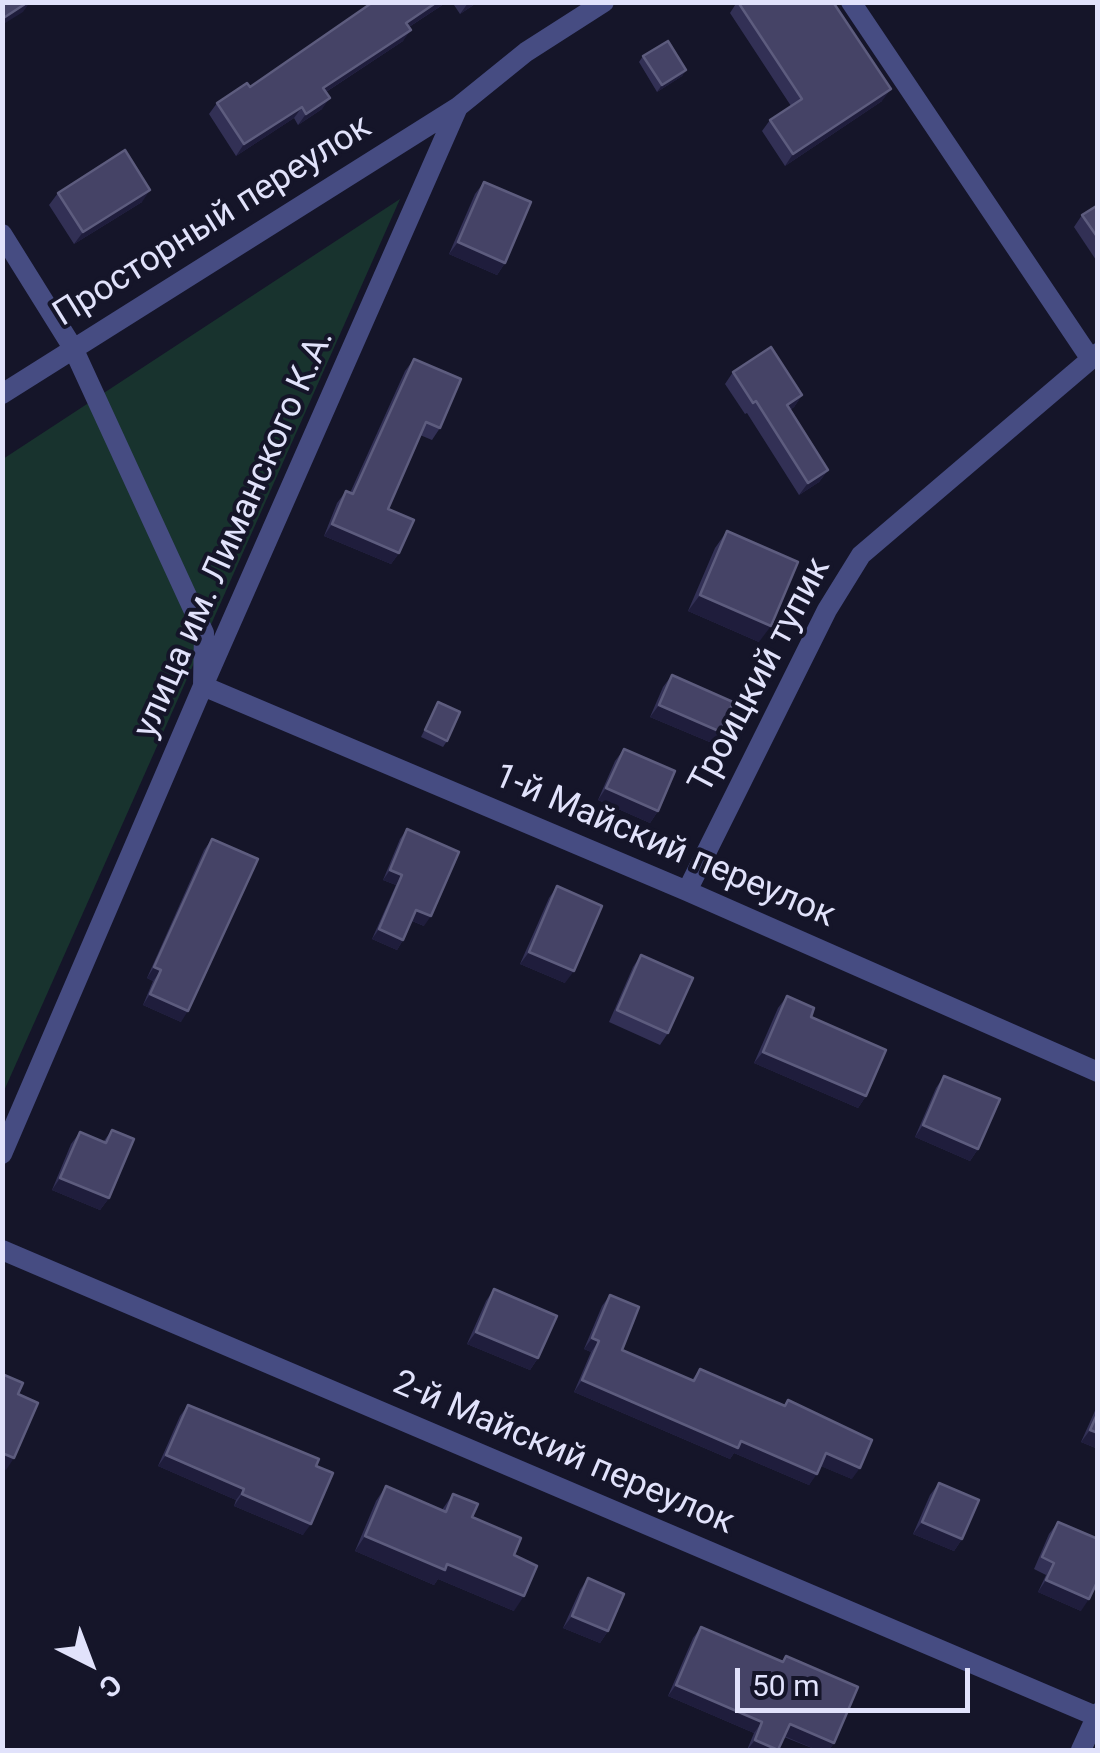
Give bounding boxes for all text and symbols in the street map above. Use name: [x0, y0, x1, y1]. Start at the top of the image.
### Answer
street label: Просторный переулок: [46, 107, 380, 337]
street label: улица им. Лиманского К.А.: [126, 323, 344, 745]
street label: Троицкий тупик: [681, 551, 841, 801]
street label: 1-й Майский переулок: [487, 756, 841, 938]
street label: 2-й Майский переулок: [386, 1363, 740, 1545]
north arrow: [40, 1613, 140, 1713]
scale bar: [740, 1648, 975, 1710]
text: С: [93, 1667, 128, 1704]
text: 50 m: [752, 1668, 819, 1703]

